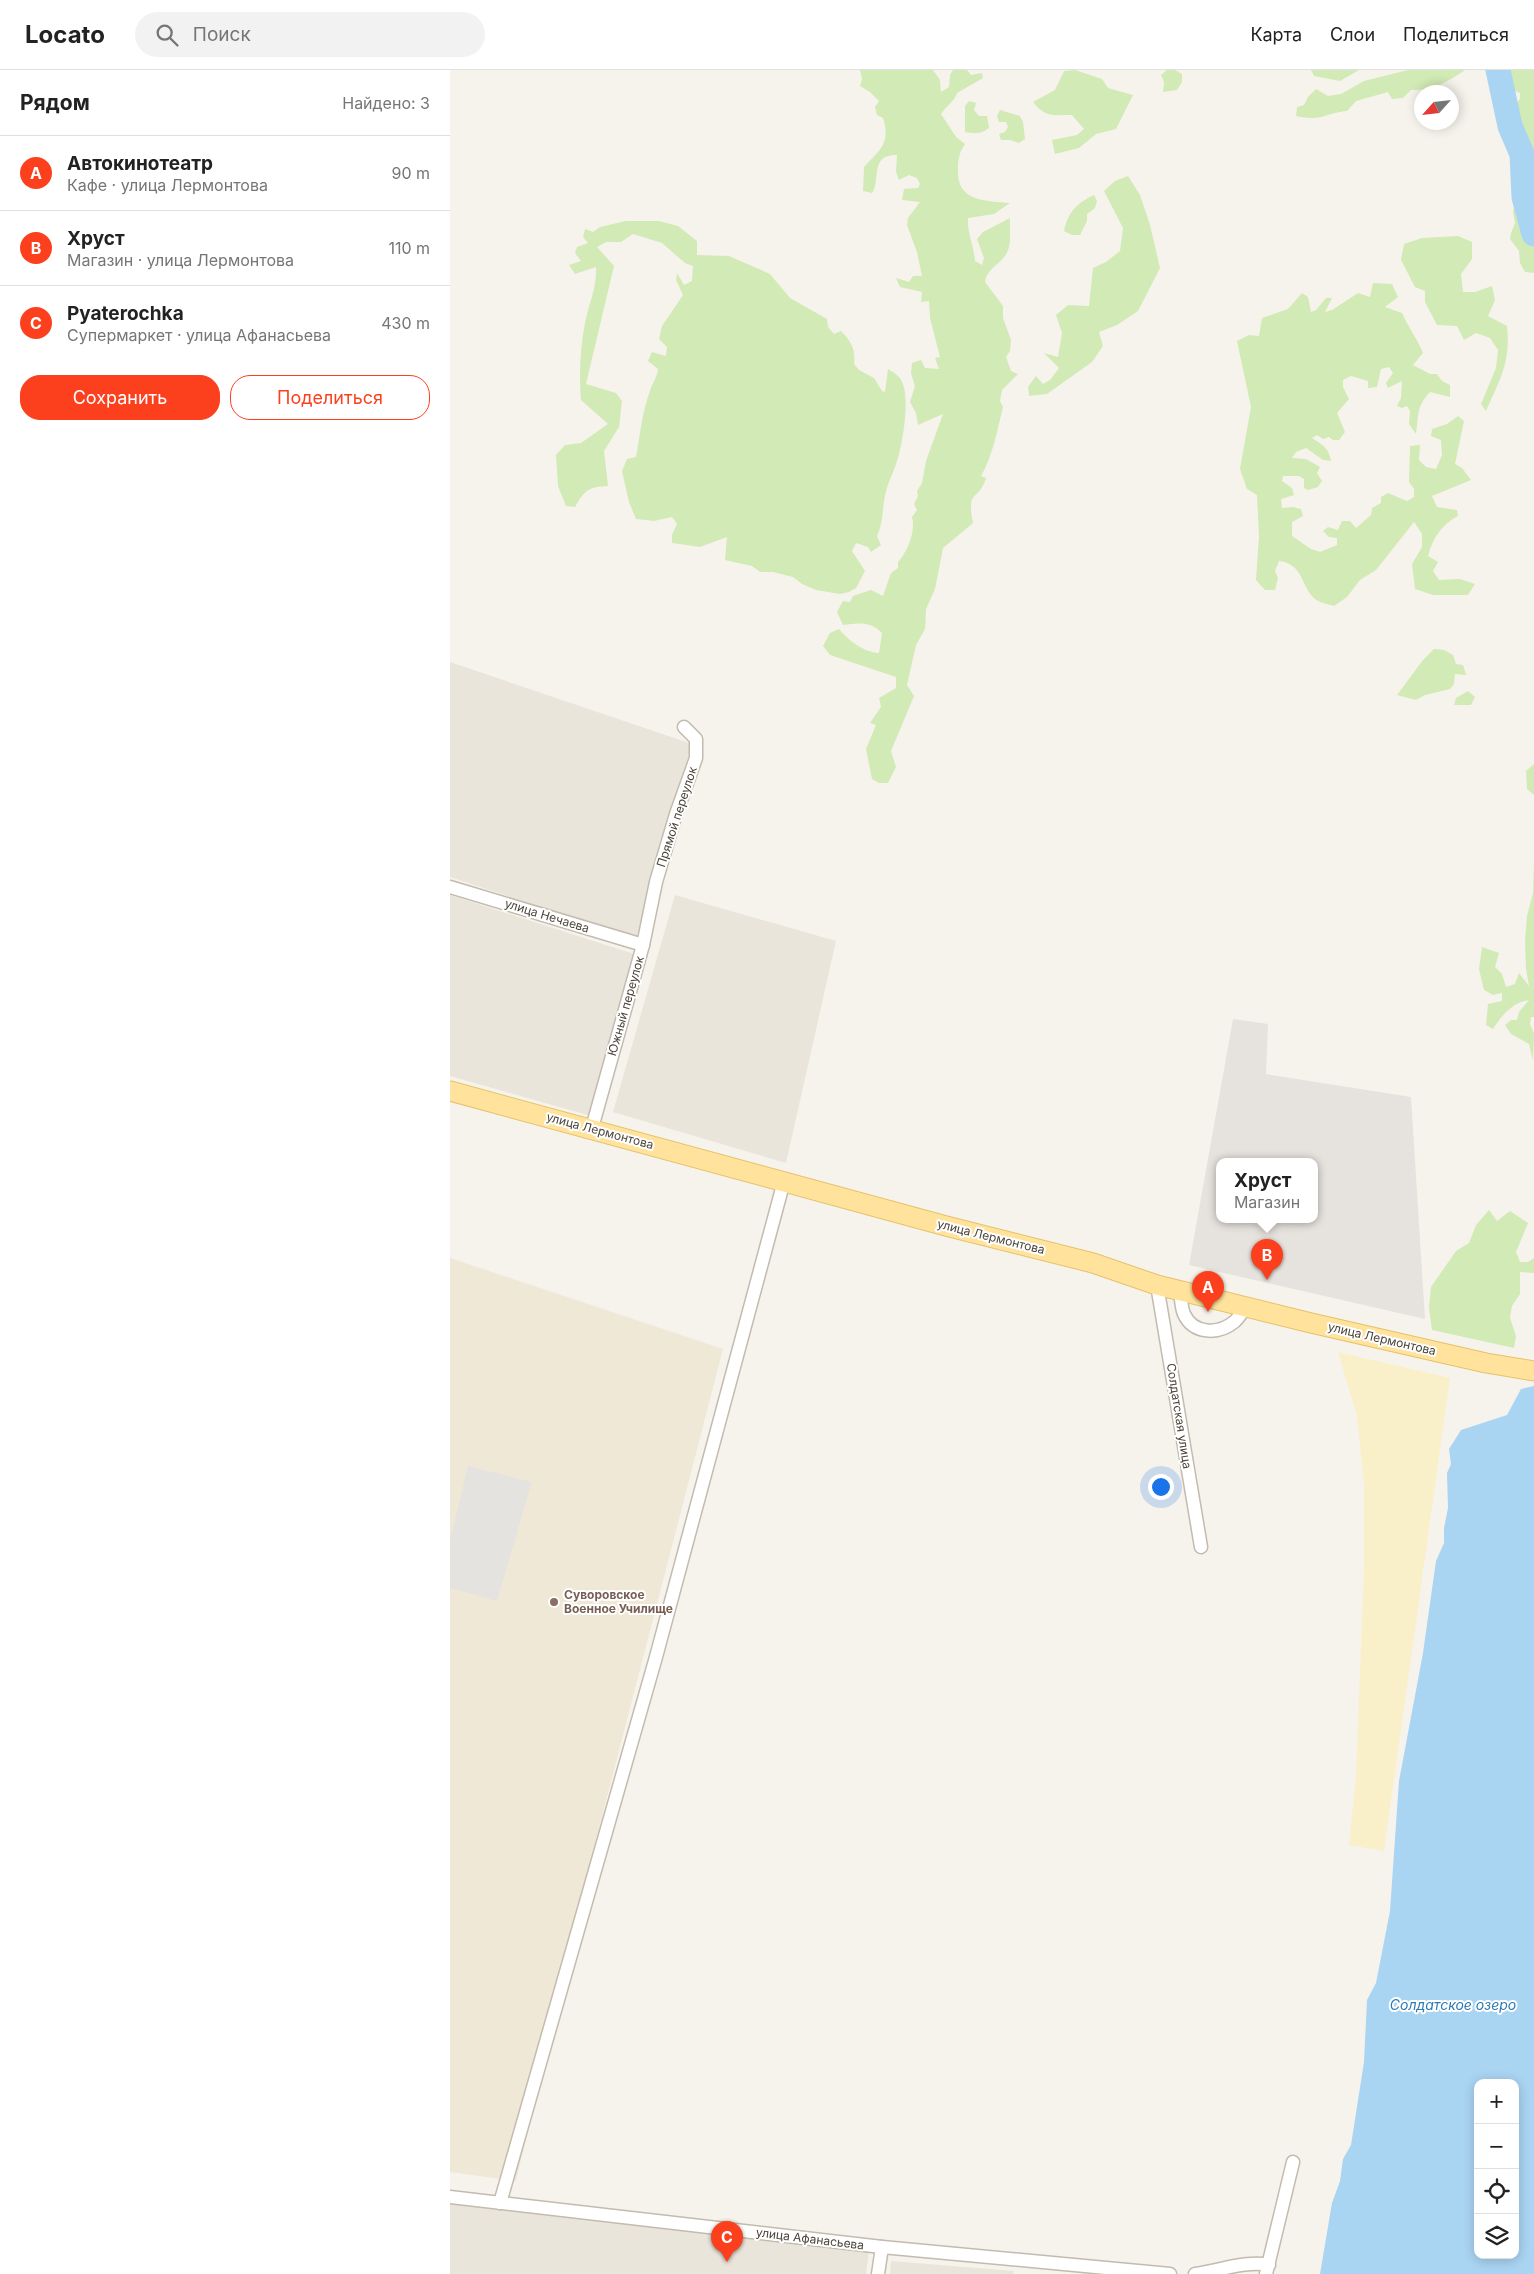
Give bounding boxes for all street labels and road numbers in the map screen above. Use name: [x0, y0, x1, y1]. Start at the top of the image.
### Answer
street label: Прямой переулок: [653, 764, 700, 869]
street label: улица Нечаева: [503, 896, 591, 936]
street label: Южный переулок: [604, 954, 647, 1058]
street label: улица Лермонтова: [545, 1109, 655, 1152]
street label: улица Лермонтова: [936, 1216, 1047, 1257]
street label: улица Лермонтова: [1327, 1319, 1438, 1358]
street label: Солдатская улица: [1164, 1362, 1195, 1470]
street label: улица Афанасьева: [755, 2224, 865, 2253]

